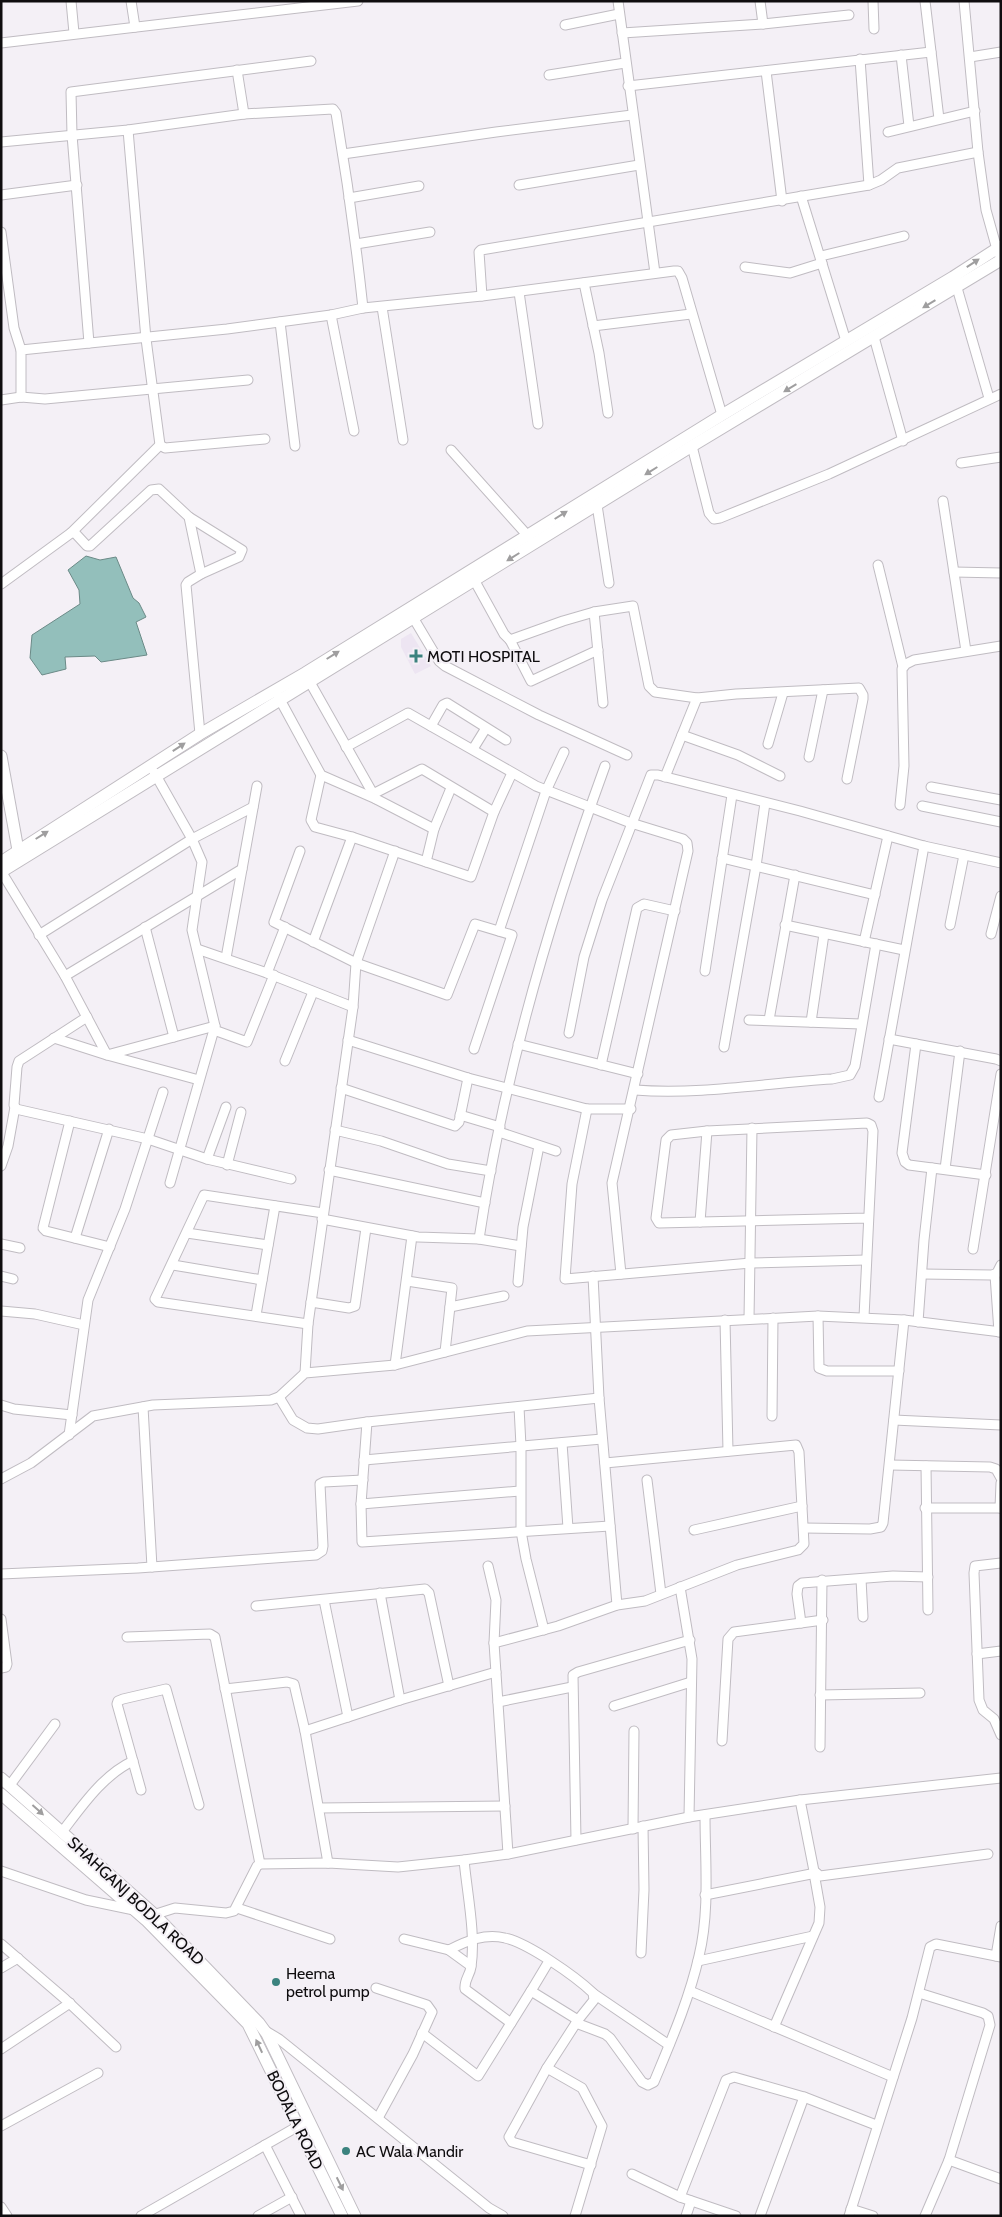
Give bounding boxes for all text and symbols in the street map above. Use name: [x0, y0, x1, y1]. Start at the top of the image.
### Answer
one-way arrow: [966, 259, 980, 268]
one-way arrow: [923, 299, 936, 308]
one-way arrow: [784, 383, 797, 392]
one-way arrow: [644, 467, 658, 476]
one-way arrow: [555, 510, 568, 519]
one-way arrow: [506, 552, 519, 562]
place label: MOTI HOSPITAL: [427, 647, 540, 666]
marker: MOTI HOSPITAL: [409, 649, 423, 663]
one-way arrow: [327, 650, 340, 659]
one-way arrow: [172, 743, 186, 752]
one-way arrow: [35, 830, 48, 839]
one-way arrow: [31, 1804, 43, 1816]
street label: SHAHGANJ BODLA ROAD: [64, 1833, 208, 1969]
place label: Heema petrol pump: [286, 1964, 370, 2001]
marker: Heema petrol pump: [270, 1976, 282, 1988]
one-way arrow: [255, 2039, 263, 2053]
street label: BODALA ROAD: [263, 2067, 327, 2173]
place label: AC Wala Mandir: [356, 2142, 464, 2161]
marker: AC Wala Mandir: [340, 2145, 352, 2157]
one-way arrow: [335, 2176, 344, 2191]

